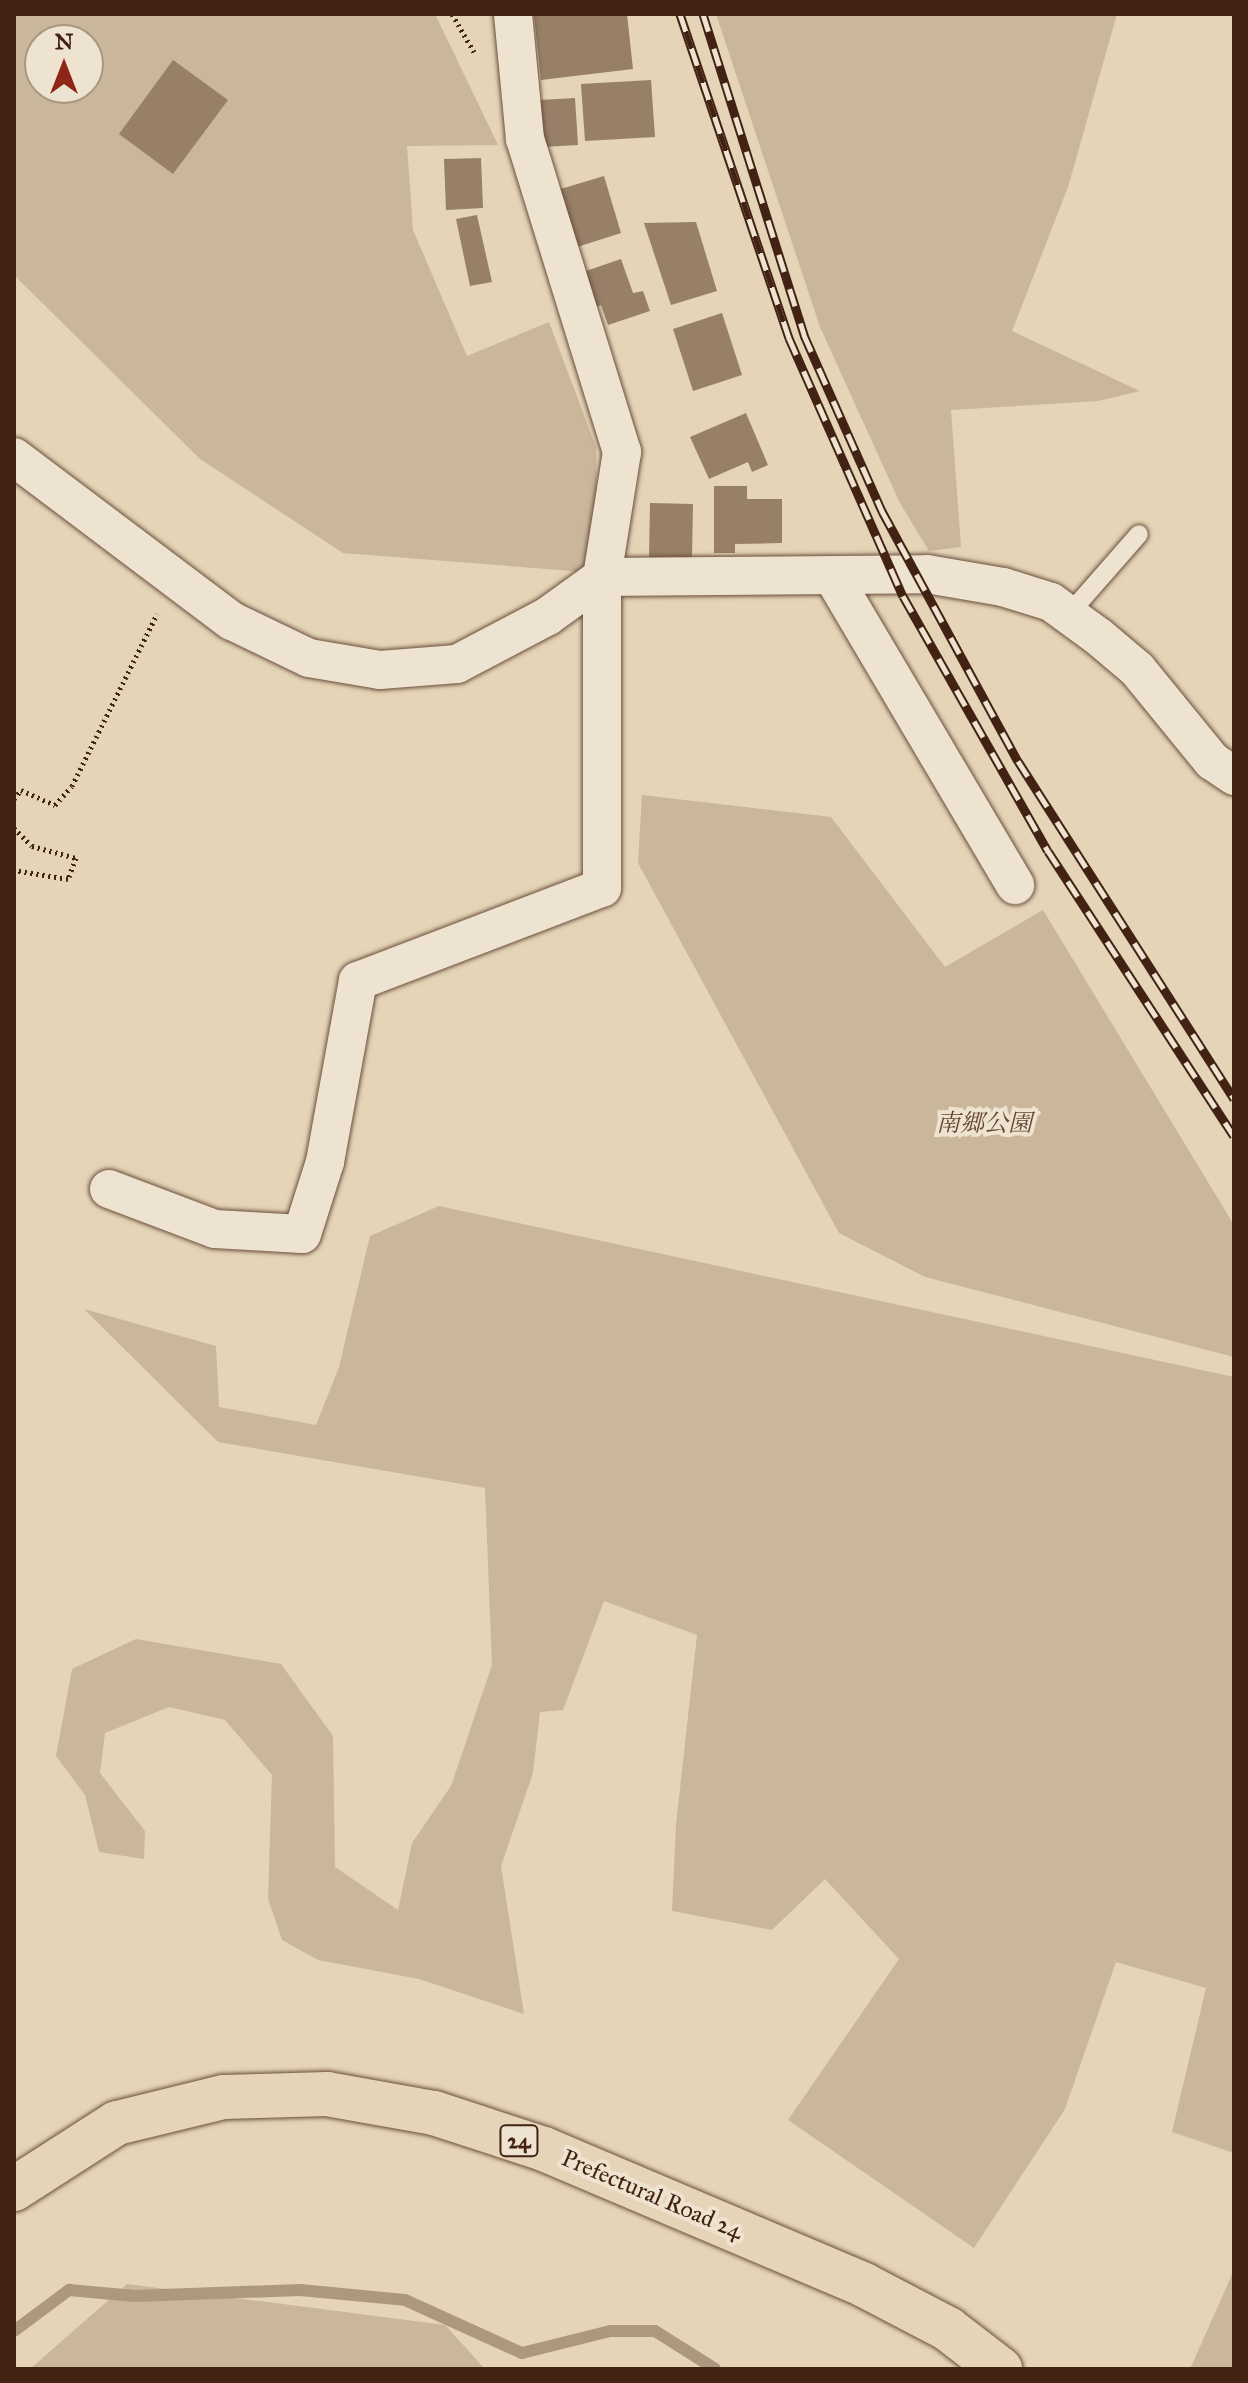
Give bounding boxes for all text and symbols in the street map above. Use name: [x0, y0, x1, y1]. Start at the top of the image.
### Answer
north arrow: [24, 24, 104, 104]
text: N: [55, 28, 73, 55]
park label: 南郷公園: [936, 1110, 1032, 1138]
road number: 24: [499, 2123, 539, 2159]
street label: Prefectural Road 24: [557, 2144, 747, 2246]

